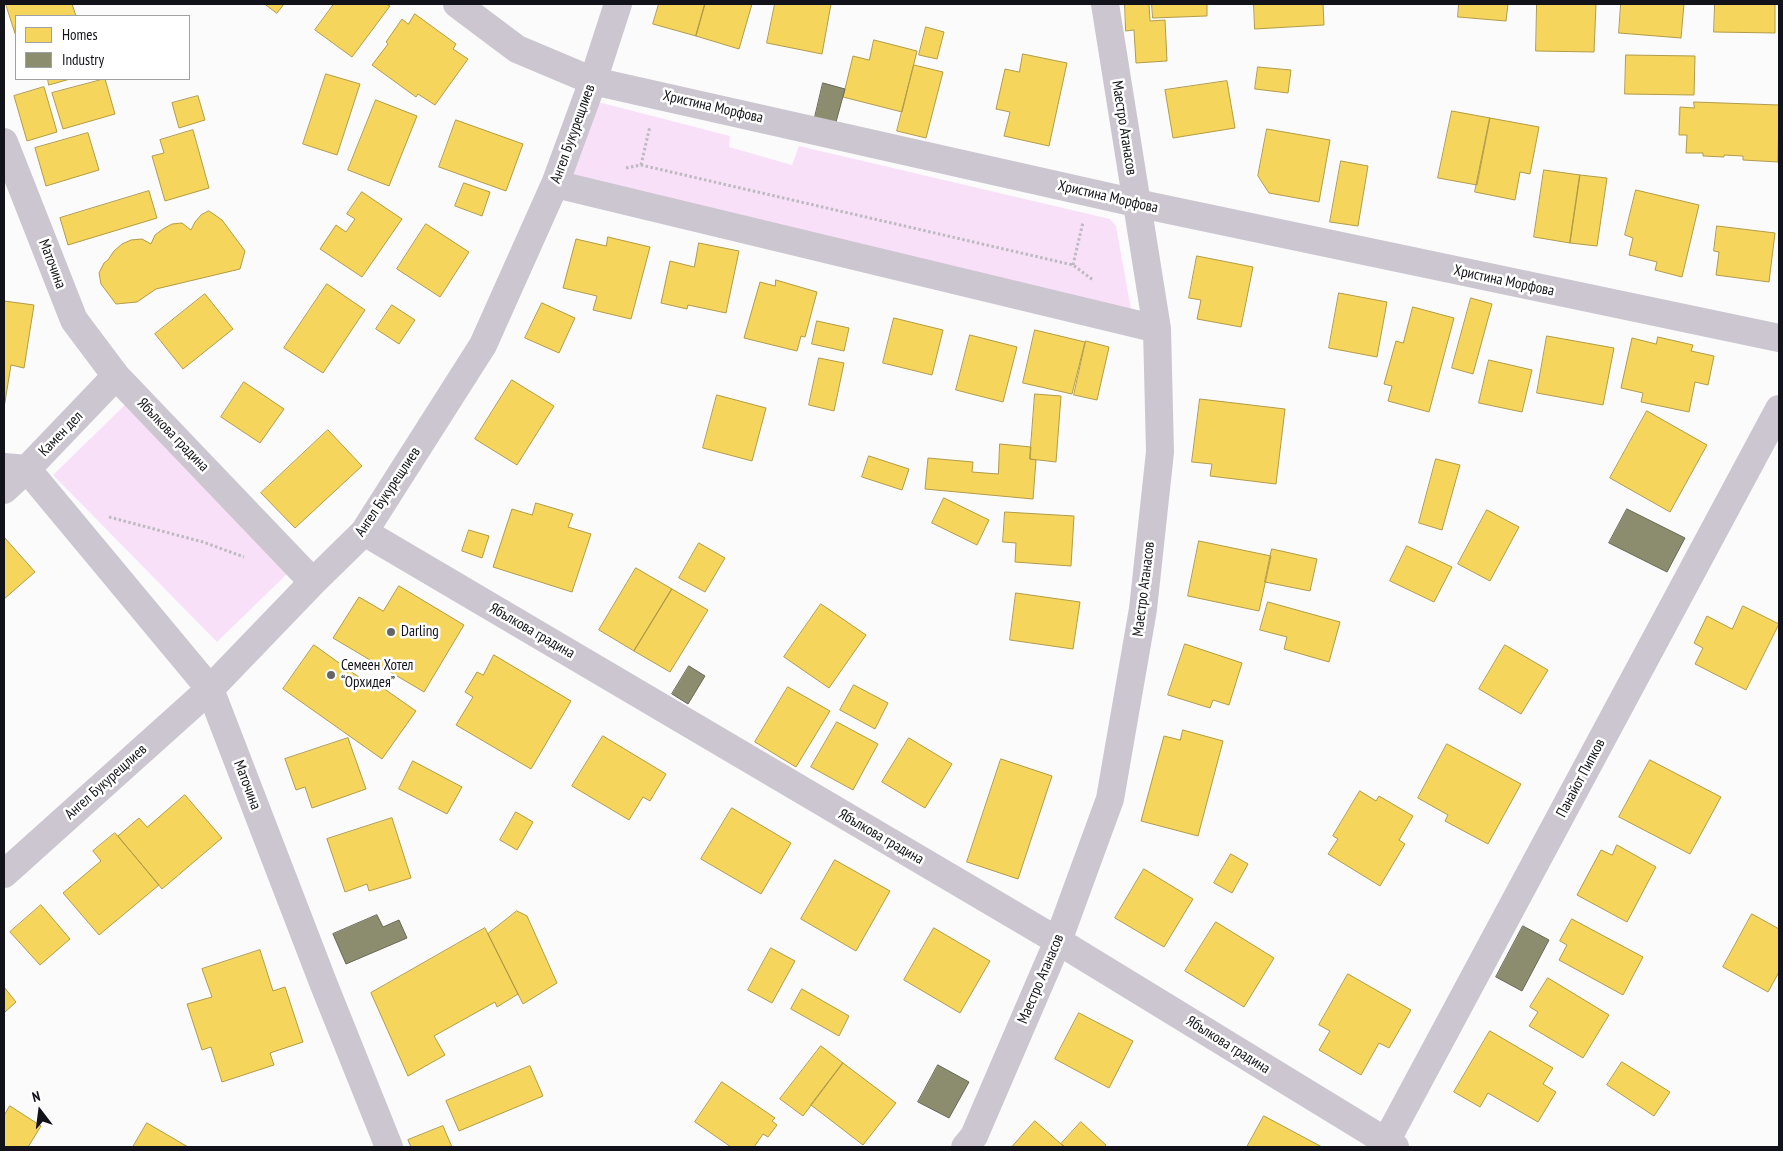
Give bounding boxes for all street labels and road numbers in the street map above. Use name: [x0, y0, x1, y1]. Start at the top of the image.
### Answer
street label: Маестро Атанасов: [1108, 79, 1140, 177]
street label: Ангел Букурещлиев: [547, 82, 599, 186]
street label: Христина Морфова: [661, 87, 765, 127]
street label: Христина Морфова: [1056, 177, 1160, 217]
street label: Маточина: [34, 237, 70, 291]
street label: Христина Морфова: [1452, 262, 1556, 300]
street label: Ябълкова градина: [133, 394, 213, 476]
street label: Камен дел: [35, 408, 87, 460]
street label: Ангел Букурещлиев: [351, 444, 425, 540]
street label: Маестро Атанасов: [1129, 541, 1159, 637]
street label: Ябълкова градина: [486, 599, 578, 663]
street label: Панайот Пипков: [1553, 736, 1609, 820]
street label: Ангел Букурещлиев: [61, 741, 151, 823]
street label: Маточина: [229, 758, 265, 812]
street label: Ябълкова градина: [835, 805, 927, 869]
street label: Маестро Атанасов: [1014, 932, 1068, 1026]
street label: Ябълкова градина: [1183, 1012, 1273, 1078]

